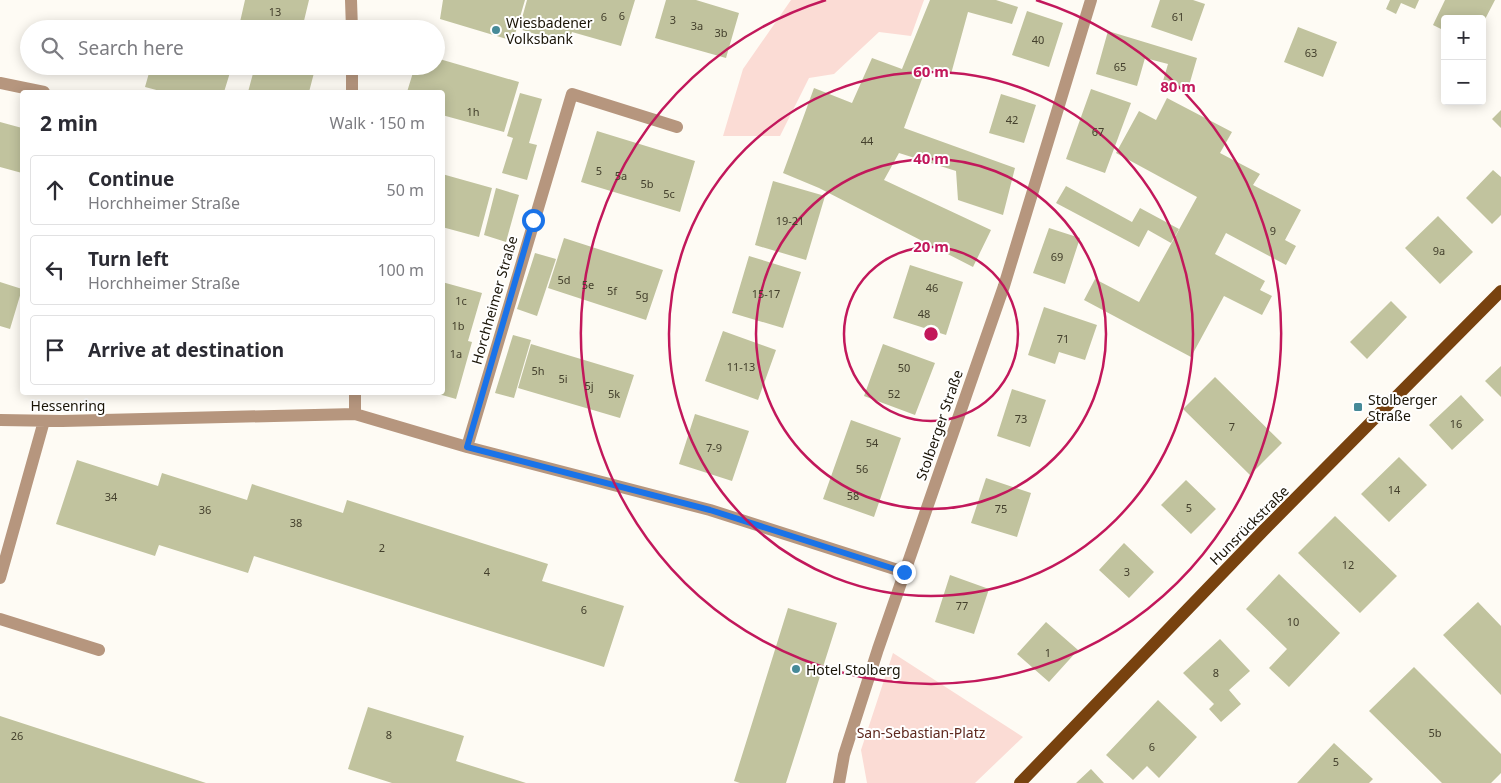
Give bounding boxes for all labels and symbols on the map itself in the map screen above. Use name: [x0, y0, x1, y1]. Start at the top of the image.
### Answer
house number: 13: [269, 4, 281, 19]
house number: 6: [619, 8, 625, 23]
house number: 6: [601, 9, 607, 24]
house number: 61: [1172, 9, 1184, 24]
house number: 3: [670, 12, 676, 27]
place label: Wiesbadener Volksbank: [506, 13, 593, 48]
house number: 3a: [691, 18, 703, 33]
marker: Wiesbadener Volksbank: [490, 24, 502, 36]
house number: 3b: [714, 25, 728, 40]
house number: 40: [1032, 32, 1044, 47]
house number: 63: [1305, 45, 1317, 60]
house number: 65: [1114, 59, 1126, 74]
text: 60 m: [913, 61, 949, 81]
text: 80 m: [1160, 76, 1196, 96]
house number: 1h: [466, 104, 480, 119]
house number: 42: [1006, 112, 1018, 127]
house number: 67: [1092, 124, 1104, 139]
house number: 44: [861, 133, 874, 148]
text: 40 m: [913, 148, 949, 168]
house number: 5: [596, 163, 602, 178]
house number: 5a: [615, 168, 627, 183]
house number: 5b: [640, 176, 654, 191]
house number: 5c: [663, 186, 675, 201]
route start: [522, 209, 545, 232]
house number: 19-21: [776, 213, 804, 228]
house number: 9: [1270, 223, 1276, 238]
street label: Horchheimer Straße: [467, 233, 522, 367]
text: 20 m: [913, 236, 949, 256]
house number: 9a: [1433, 243, 1445, 258]
house number: 69: [1051, 249, 1063, 264]
house number: 5d: [557, 272, 571, 287]
house number: 5e: [582, 277, 594, 292]
house number: 46: [926, 280, 938, 295]
house number: 5f: [607, 283, 618, 298]
house number: 15-17: [752, 286, 780, 301]
house number: 5g: [635, 287, 649, 302]
house number: 1c: [455, 293, 467, 308]
house number: 48: [918, 306, 930, 321]
house number: 1b: [451, 318, 465, 333]
centre of rings: [922, 325, 940, 343]
house number: 71: [1057, 331, 1069, 346]
house number: 1a: [450, 346, 462, 361]
house number: 11-13: [727, 359, 755, 374]
house number: 50: [898, 360, 910, 375]
house number: 5h: [531, 363, 545, 378]
street label: Stolberger Straße: [911, 367, 967, 483]
house number: 5i: [558, 371, 568, 386]
house number: 5j: [584, 378, 594, 393]
house number: 5k: [608, 386, 620, 401]
house number: 52: [888, 386, 900, 401]
place label: Stolberger Straße: [1368, 390, 1437, 425]
street label: Hessenring: [31, 396, 105, 415]
marker: Stolberger Straße: [1352, 401, 1364, 413]
house number: 73: [1015, 411, 1027, 426]
house number: 16: [1450, 416, 1462, 431]
house number: 7: [1229, 419, 1235, 434]
house number: 54: [866, 435, 879, 450]
house number: 7-9: [706, 440, 722, 455]
house number: 56: [856, 461, 868, 476]
street label: Hunsrückstraße: [1205, 481, 1293, 569]
house number: 14: [1388, 482, 1401, 497]
house number: 58: [847, 488, 859, 503]
house number: 34: [105, 489, 118, 504]
house number: 5: [1186, 500, 1192, 515]
house number: 75: [995, 501, 1007, 516]
house number: 36: [199, 502, 211, 517]
house number: 38: [290, 515, 302, 530]
house number: 2: [379, 540, 385, 555]
house number: 12: [1342, 557, 1354, 572]
route end: [893, 561, 916, 584]
house number: 4: [484, 564, 491, 579]
house number: 3: [1124, 564, 1130, 579]
house number: 77: [956, 598, 968, 613]
house number: 6: [581, 602, 587, 617]
house number: 10: [1287, 614, 1299, 629]
house number: 1: [1045, 645, 1051, 660]
place label: Hotel Stolberg: [806, 660, 901, 679]
marker: Hotel Stolberg: [790, 663, 802, 675]
house number: 8: [1213, 665, 1219, 680]
park label: San-Sebastian-Platz: [857, 723, 986, 742]
house number: 5b: [1428, 725, 1442, 740]
house number: 8: [386, 727, 392, 742]
house number: 26: [11, 728, 23, 743]
house number: 6: [1149, 739, 1155, 754]
house number: 5: [1333, 754, 1339, 769]

